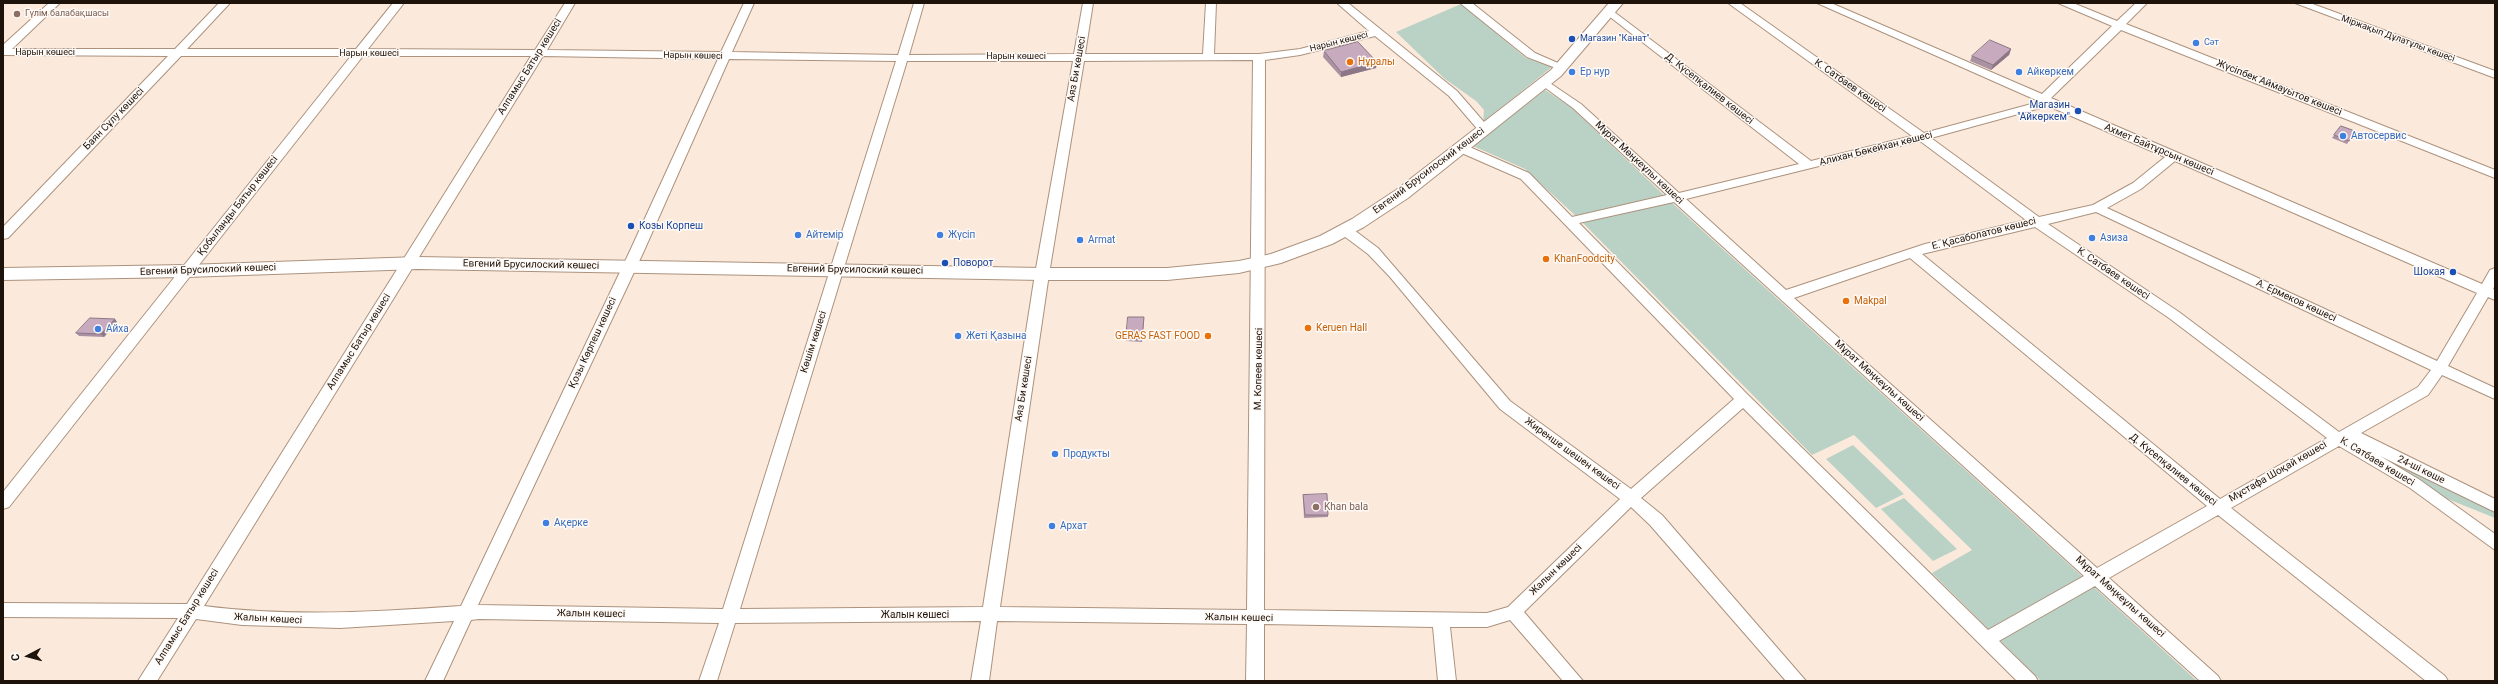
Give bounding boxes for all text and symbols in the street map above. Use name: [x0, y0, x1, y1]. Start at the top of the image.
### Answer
marker: Гүлім балабақшасы: [12, 9, 22, 19]
place label: Гүлім балабақшасы: [25, 9, 109, 19]
street label: Міржақып Дұлатұлы көшесі: [2340, 13, 2456, 65]
street label: Алпамыс Батыр көшесі: [496, 17, 564, 117]
street label: Нарын көшесі: [1309, 30, 1369, 54]
marker: Магазин "Канат": [1567, 34, 1577, 44]
place label: Магазин "Канат": [1580, 34, 1649, 44]
street label: Аяз Би көшесі: [1065, 35, 1089, 103]
marker: Сәт: [2191, 38, 2201, 48]
place label: Сәт: [2204, 38, 2219, 48]
street label: Нарын көшесі: [15, 48, 75, 58]
street label: Нарын көшесі: [339, 49, 399, 59]
street label: Нарын көшесі: [663, 50, 723, 62]
street label: Д. Күсепқалиев көшесі: [1663, 51, 1755, 127]
street label: Нарын көшесі: [986, 52, 1046, 62]
place label: Нұралы: [1358, 56, 1395, 68]
marker: Нұралы: [1345, 57, 1355, 67]
street label: К. Сатбаев көшесі: [1812, 57, 1888, 115]
street label: Жүсіпбек Аймауытов көшесі: [2215, 57, 2343, 119]
place label: Ер нур: [1580, 66, 1610, 78]
place label: Айкөркем: [2027, 66, 2074, 78]
marker: Ер нур: [1567, 67, 1577, 77]
marker: Айкөркем: [2014, 67, 2024, 77]
street label: Баян Сұлу көшесі: [81, 85, 147, 153]
place label: Магазин "Айкөркем": [2017, 99, 2070, 122]
marker: Магазин "Айкөркем": [2073, 106, 2083, 116]
street label: Мұрат Мөңкеұлы көшесі: [1592, 119, 1686, 207]
street label: Ахмет Байтұрсын көшесі: [2102, 121, 2216, 179]
street label: Евгений Брусилоский көшесі: [1371, 125, 1487, 217]
street label: Алихан Бөкейхан көшесі: [1818, 129, 1934, 169]
place label: Автосервис: [2351, 130, 2406, 142]
marker: Автосервис: [2338, 131, 2348, 141]
street label: Қобыланды Батыр көшесі: [195, 154, 281, 258]
street label: Е. Қасаболатов көшесі: [1931, 215, 2037, 253]
place label: Козы Корпеш: [639, 220, 703, 232]
marker: Козы Корпеш: [626, 221, 636, 231]
place label: Айтемір: [806, 229, 843, 241]
place label: Жүсіп: [948, 229, 975, 241]
marker: Айтемір: [793, 230, 803, 240]
marker: Жүсіп: [935, 230, 945, 240]
place label: Азиза: [2100, 232, 2128, 244]
marker: Азиза: [2087, 233, 2097, 243]
place label: Armat: [1088, 234, 1115, 246]
marker: Armat: [1075, 235, 1085, 245]
street label: К. Сатбаев көшесі: [2075, 245, 2151, 303]
place label: KhanFoodcity: [1554, 253, 1615, 265]
marker: KhanFoodcity: [1541, 254, 1551, 264]
place label: Поворот: [953, 257, 993, 269]
street label: Евгений Брусилоский көшесі: [463, 258, 599, 272]
marker: Поворот: [940, 258, 950, 268]
street label: Евгений Брусилоский көшесі: [140, 262, 276, 278]
street label: Евгений Брусилоский көшесі: [787, 263, 923, 277]
place label: Шокая: [2414, 266, 2445, 278]
marker: Шокая: [2448, 267, 2458, 277]
street label: А. Ермеков көшесі: [2254, 277, 2338, 325]
street label: Алпамыс Батыр көшесі: [325, 292, 393, 392]
place label: Makpal: [1854, 295, 1887, 307]
street label: Қозы Көрпеш көшесі: [567, 296, 619, 390]
marker: Makpal: [1841, 296, 1851, 306]
street label: Көшім көшесі: [798, 309, 830, 375]
place label: Keruen Hall: [1316, 322, 1367, 334]
place label: Айха: [106, 323, 129, 335]
marker: Keruen Hall: [1303, 323, 1313, 333]
marker: Айха: [93, 324, 103, 334]
street label: М. Копеев көшесі: [1252, 328, 1266, 410]
place label: Жеті Қазына: [966, 330, 1026, 342]
place label: GERAS FAST FOOD: [1115, 330, 1200, 342]
marker: Жеті Қазына: [953, 331, 963, 341]
marker: GERAS FAST FOOD: [1203, 331, 1213, 341]
street label: Мұрат Мөңкеұлы көшесі: [1832, 338, 1926, 424]
street label: Аяз Би көшесі: [1013, 355, 1035, 423]
street label: Жиренше шешен көшесі: [1522, 415, 1622, 493]
street label: Д. Күсепқалиев көшесі: [2127, 431, 2219, 509]
street label: К. Сатбаев көшесі: [2338, 435, 2416, 489]
street label: Мұстафа Шоқай көшесі: [2227, 439, 2329, 505]
place label: Продукты: [1063, 448, 1110, 460]
marker: Продукты: [1050, 449, 1060, 459]
street label: 24-ші көше: [2395, 453, 2447, 487]
place label: Khan bala: [1324, 501, 1368, 513]
marker: Khan bala: [1311, 502, 1321, 512]
place label: Ақерке: [554, 517, 588, 529]
marker: Ақерке: [541, 518, 551, 528]
place label: Архат: [1060, 520, 1087, 532]
marker: Архат: [1047, 521, 1057, 531]
street label: Жалын көшесі: [1527, 542, 1585, 598]
street label: Мұрат Мөңкеұлы көшесі: [2073, 554, 2167, 640]
street label: Алпамыс Батыр көшесі: [153, 567, 221, 667]
street label: Жалын көшесі: [557, 607, 625, 621]
street label: Жалын көшесі: [881, 609, 949, 621]
street label: Жалын көшесі: [234, 611, 302, 627]
street label: Жалын көшесі: [1205, 611, 1273, 625]
north arrow: [8, 636, 48, 676]
text: С: [9, 653, 22, 662]

